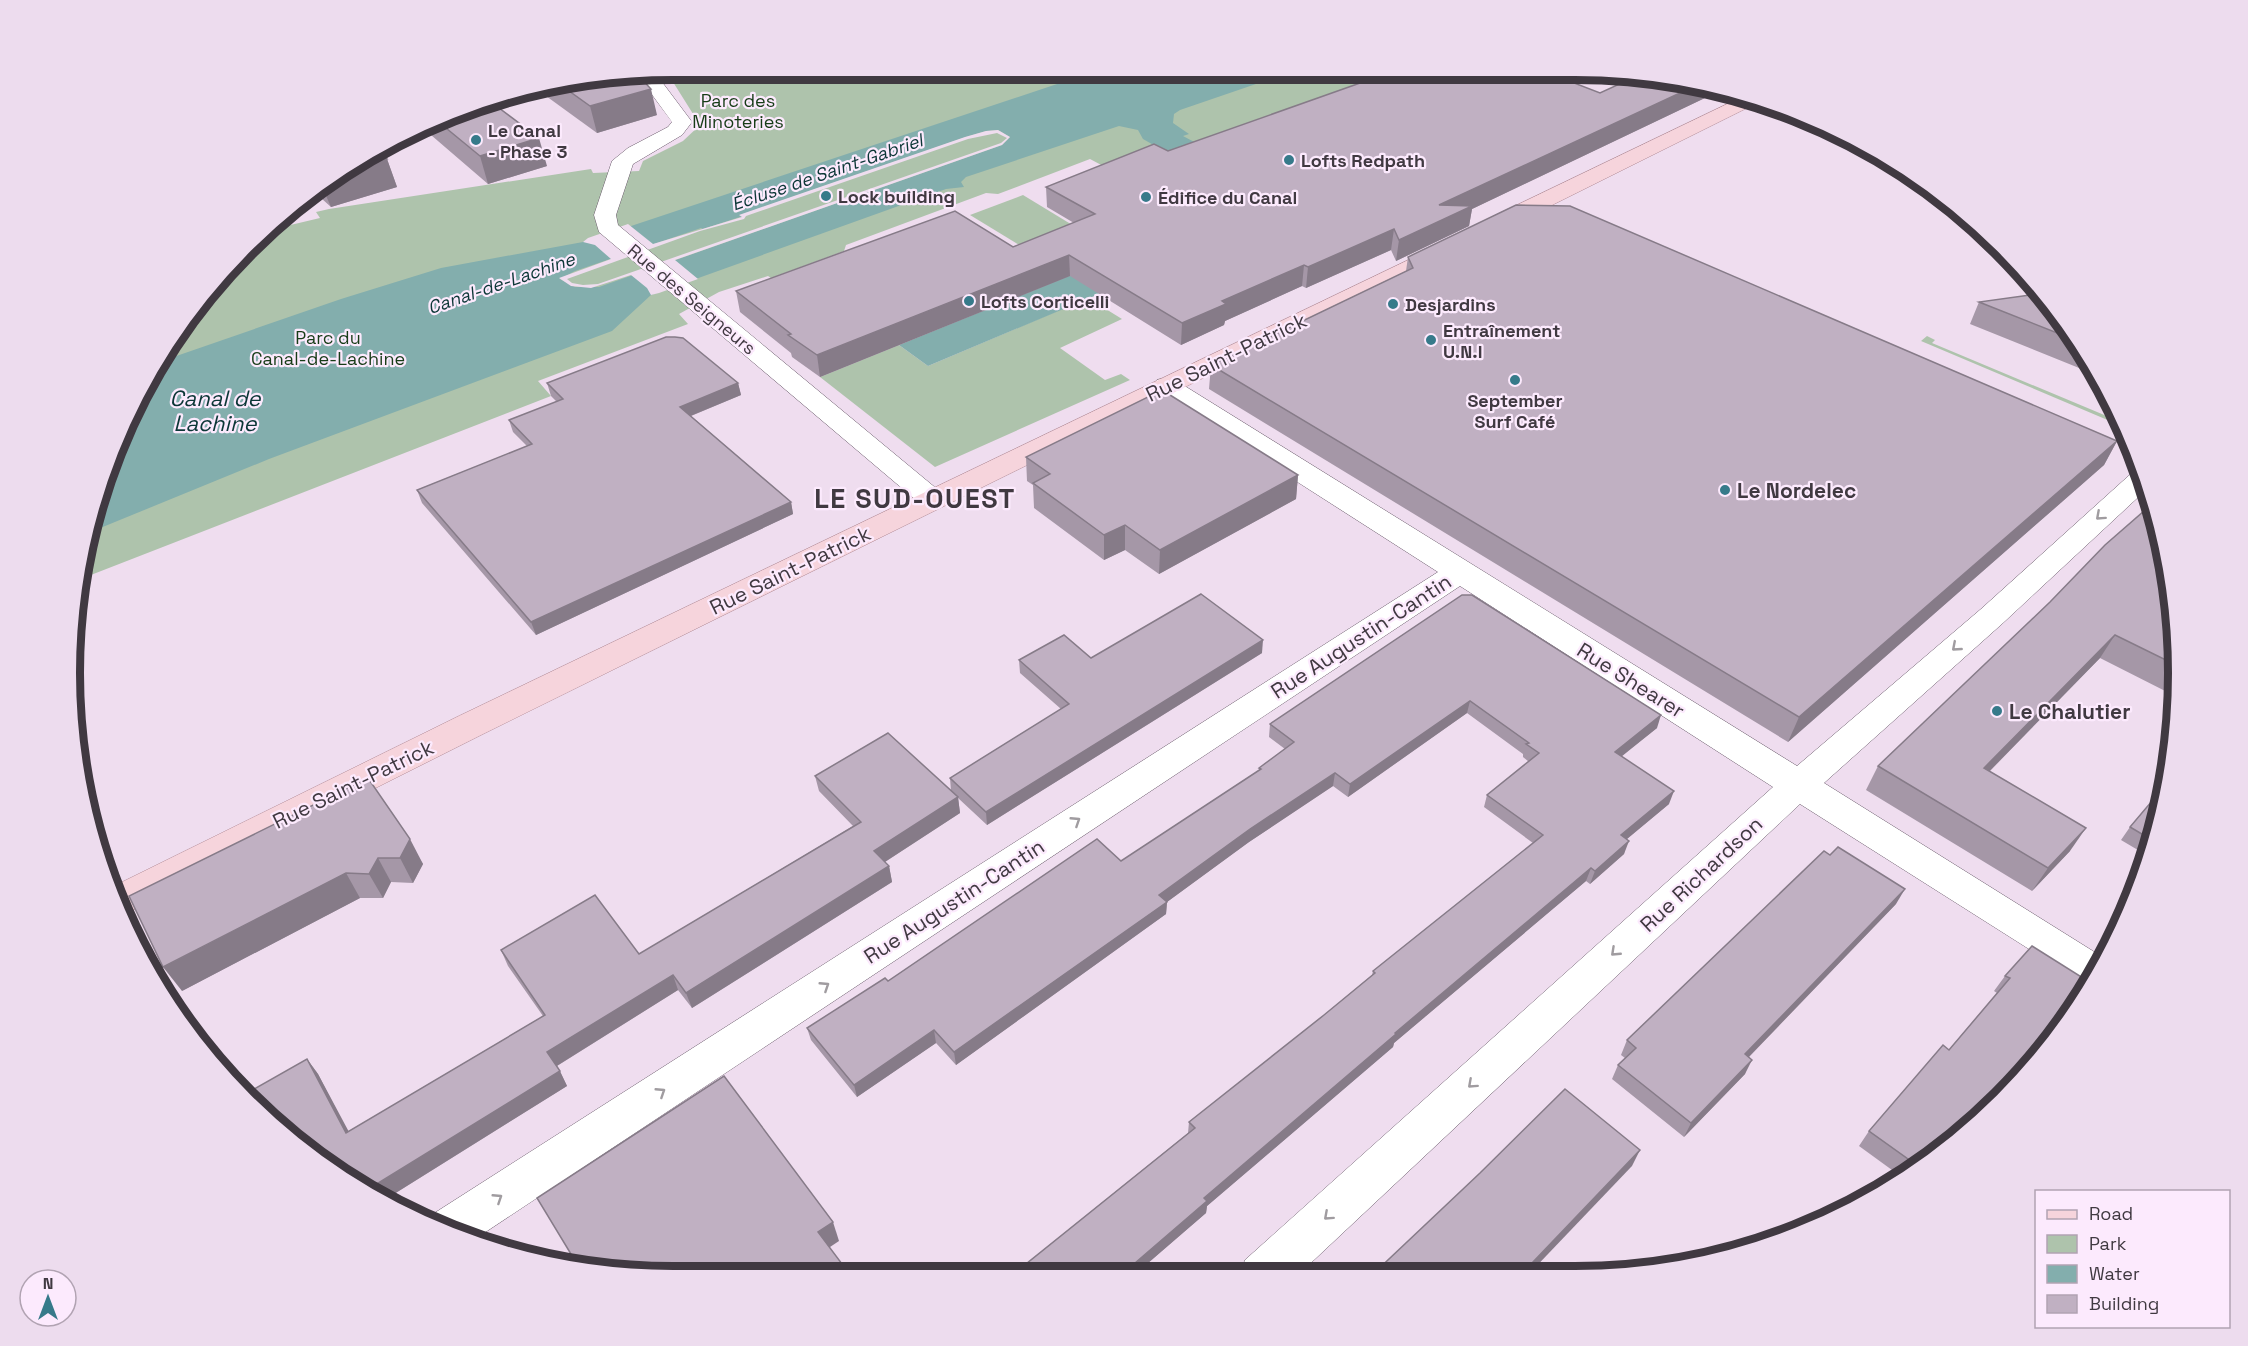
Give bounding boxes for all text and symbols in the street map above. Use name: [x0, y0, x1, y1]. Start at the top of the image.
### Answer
park label: Parc des Minoteries: [692, 89, 784, 133]
place label: Le Canal - Phase 3: [488, 119, 568, 163]
water label: Écluse de Saint-Gabriel: [728, 128, 928, 216]
marker: Le Canal - Phase 3: [469, 133, 483, 147]
place label: Lofts Redpath: [1301, 149, 1425, 172]
marker: Lofts Redpath: [1282, 153, 1296, 167]
place label: Lock building: [838, 185, 955, 208]
place label: Édifice du Canal: [1158, 186, 1297, 209]
marker: Lock building: [819, 189, 833, 203]
marker: Édifice du Canal: [1139, 190, 1153, 204]
street label: Rue des Seigneurs: [623, 239, 761, 359]
water label: Canal-de-Lachine: [424, 247, 579, 319]
place label: Lofts Corticelli: [981, 290, 1109, 313]
place label: Desjardins: [1405, 293, 1496, 316]
marker: Lofts Corticelli: [962, 294, 976, 308]
marker: Desjardins: [1386, 297, 1400, 311]
street label: Rue Saint-Patrick: [1141, 306, 1311, 408]
place label: Entraînement U.N.I: [1443, 319, 1560, 363]
park label: Parc du Canal-de-Lachine: [251, 326, 405, 370]
marker: Entraînement U.N.I: [1424, 333, 1438, 347]
marker: September Surf Café: [1508, 373, 1522, 387]
water label: Canal de Lachine: [169, 384, 262, 437]
place label: September Surf Café: [1467, 389, 1563, 433]
place label: Le Nordelec: [1737, 477, 1856, 504]
district label: LE SUD-OUEST: [814, 481, 1016, 516]
marker: Le Nordelec: [1718, 483, 1732, 497]
one-way arrow: [2097, 509, 2107, 520]
street label: Rue Saint-Patrick: [705, 519, 875, 621]
street label: Rue Augustin-Cantin: [1266, 568, 1456, 704]
street label: Rue Shearer: [1572, 636, 1690, 724]
one-way arrow: [1952, 640, 1963, 651]
place label: Le Chalutier: [2009, 698, 2131, 725]
marker: Le Chalutier: [1990, 704, 2004, 718]
street label: Rue Saint-Patrick: [268, 733, 438, 835]
street label: Rue Richardson: [1634, 810, 1768, 938]
one-way arrow: [1069, 817, 1080, 828]
street label: Rue Augustin-Cantin: [859, 833, 1049, 969]
one-way arrow: [1612, 945, 1623, 956]
one-way arrow: [818, 982, 829, 993]
one-way arrow: [1468, 1077, 1478, 1088]
one-way arrow: [654, 1088, 665, 1099]
legend: [2035, 1190, 2230, 1328]
one-way arrow: [492, 1194, 502, 1206]
text: Road: [2089, 1202, 2133, 1225]
one-way arrow: [1324, 1209, 1334, 1220]
text: Park: [2089, 1232, 2127, 1255]
text: Water: [2089, 1262, 2140, 1285]
north arrow: [18, 1268, 78, 1328]
text: N: [43, 1273, 53, 1294]
text: Building: [2089, 1292, 2159, 1315]

